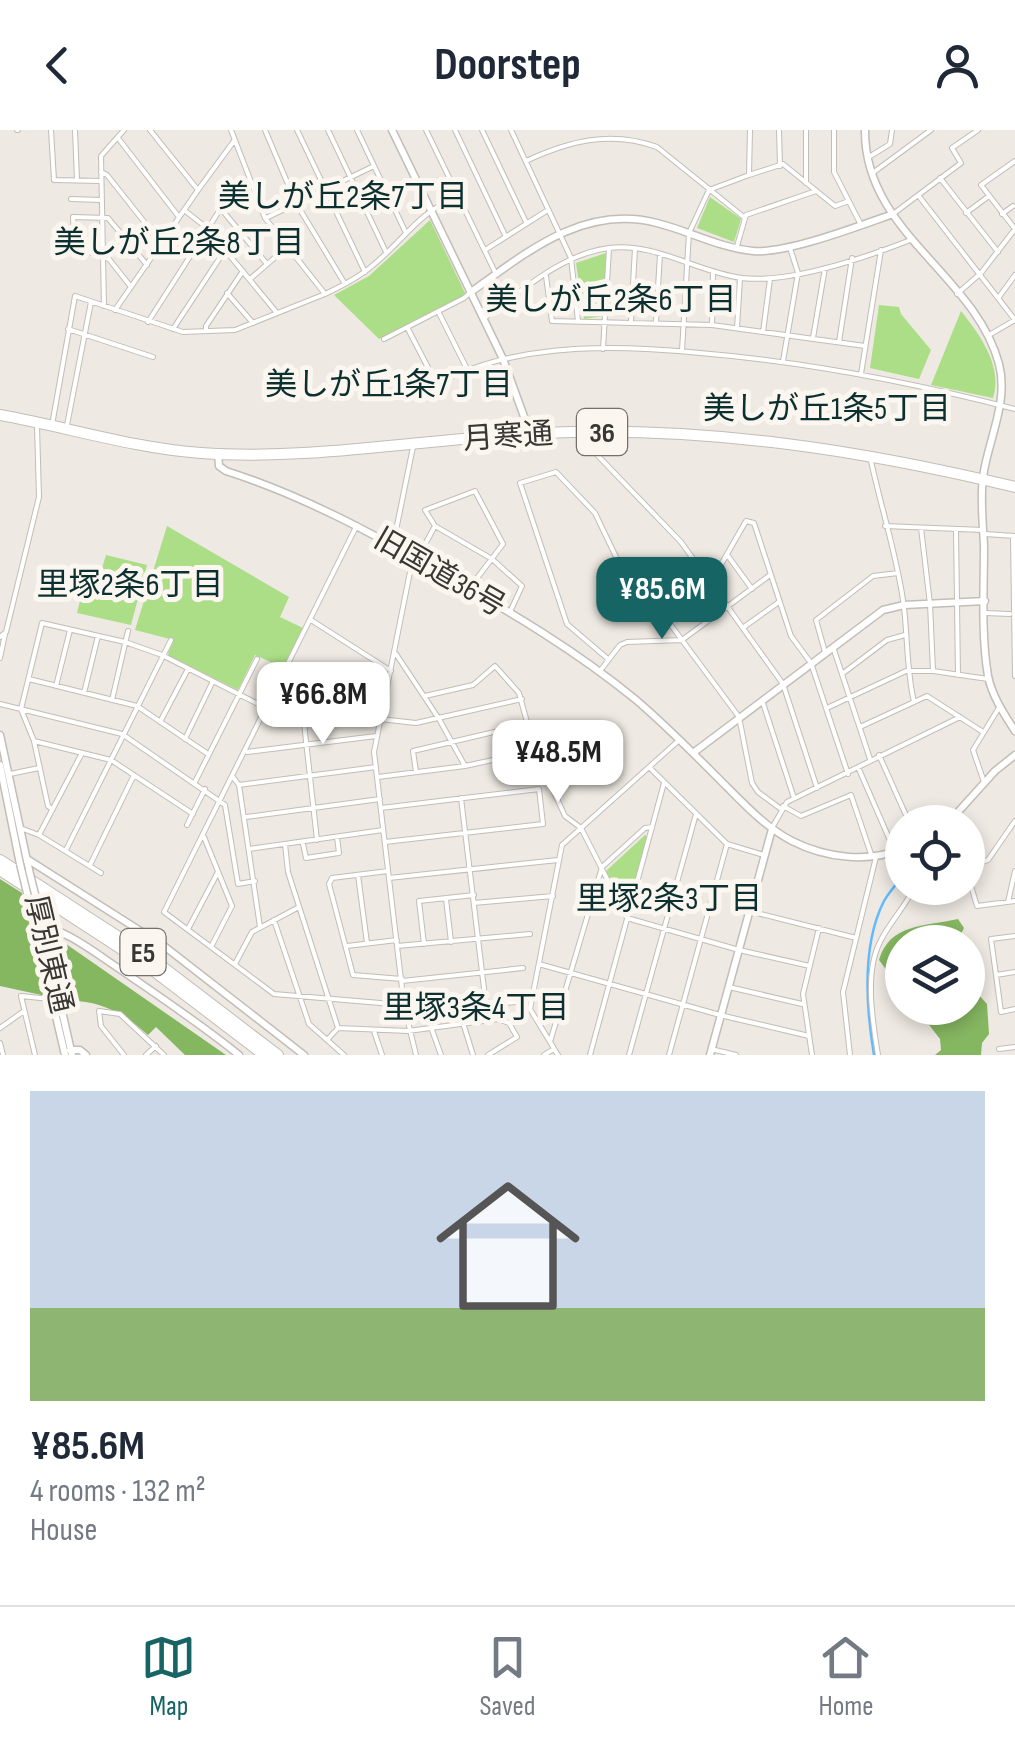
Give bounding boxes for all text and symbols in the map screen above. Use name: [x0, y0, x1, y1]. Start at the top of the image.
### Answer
icon: back: [30, 38, 85, 93]
text: Doorstep: [434, 38, 581, 93]
icon: person: [930, 38, 985, 93]
district label: 美しが丘2条7丁目: [218, 178, 468, 217]
district label: 美しが丘2条8丁目: [53, 224, 305, 263]
district label: 美しが丘2条6丁目: [485, 281, 737, 320]
district label: 美しが丘1条7丁目: [265, 366, 513, 405]
district label: 美しが丘1条5丁目: [703, 390, 951, 429]
road number: 36: [577, 409, 627, 455]
street label: 月寒通: [462, 416, 554, 458]
street label: 旧国道36号: [367, 521, 512, 625]
pin: ¥85.6M: [581, 557, 743, 642]
district label: 里塚2条6丁目: [36, 566, 224, 605]
text: ¥85.6M: [618, 570, 706, 609]
pin: ¥66.8M: [242, 662, 404, 747]
text: ¥66.8M: [279, 675, 367, 714]
pin: ¥48.5M: [477, 720, 639, 805]
text: ¥48.5M: [514, 733, 602, 772]
map controls: [885, 805, 985, 1025]
button: locate: [885, 805, 985, 905]
district label: 里塚2条3丁目: [576, 880, 762, 919]
street label: 厚別東通: [17, 892, 79, 1017]
button: layers: [885, 925, 985, 1025]
road number: E5: [120, 929, 166, 975]
district label: 里塚3条4丁目: [383, 989, 569, 1028]
icon: home: [418, 1156, 598, 1336]
text: ¥85.6M: [30, 1421, 145, 1472]
text: 4 rooms · 132 m²: [30, 1472, 206, 1511]
text: House: [30, 1511, 97, 1550]
tab: Map: [141, 1630, 196, 1723]
tab: Saved: [479, 1630, 536, 1723]
tab: Home: [818, 1630, 874, 1723]

